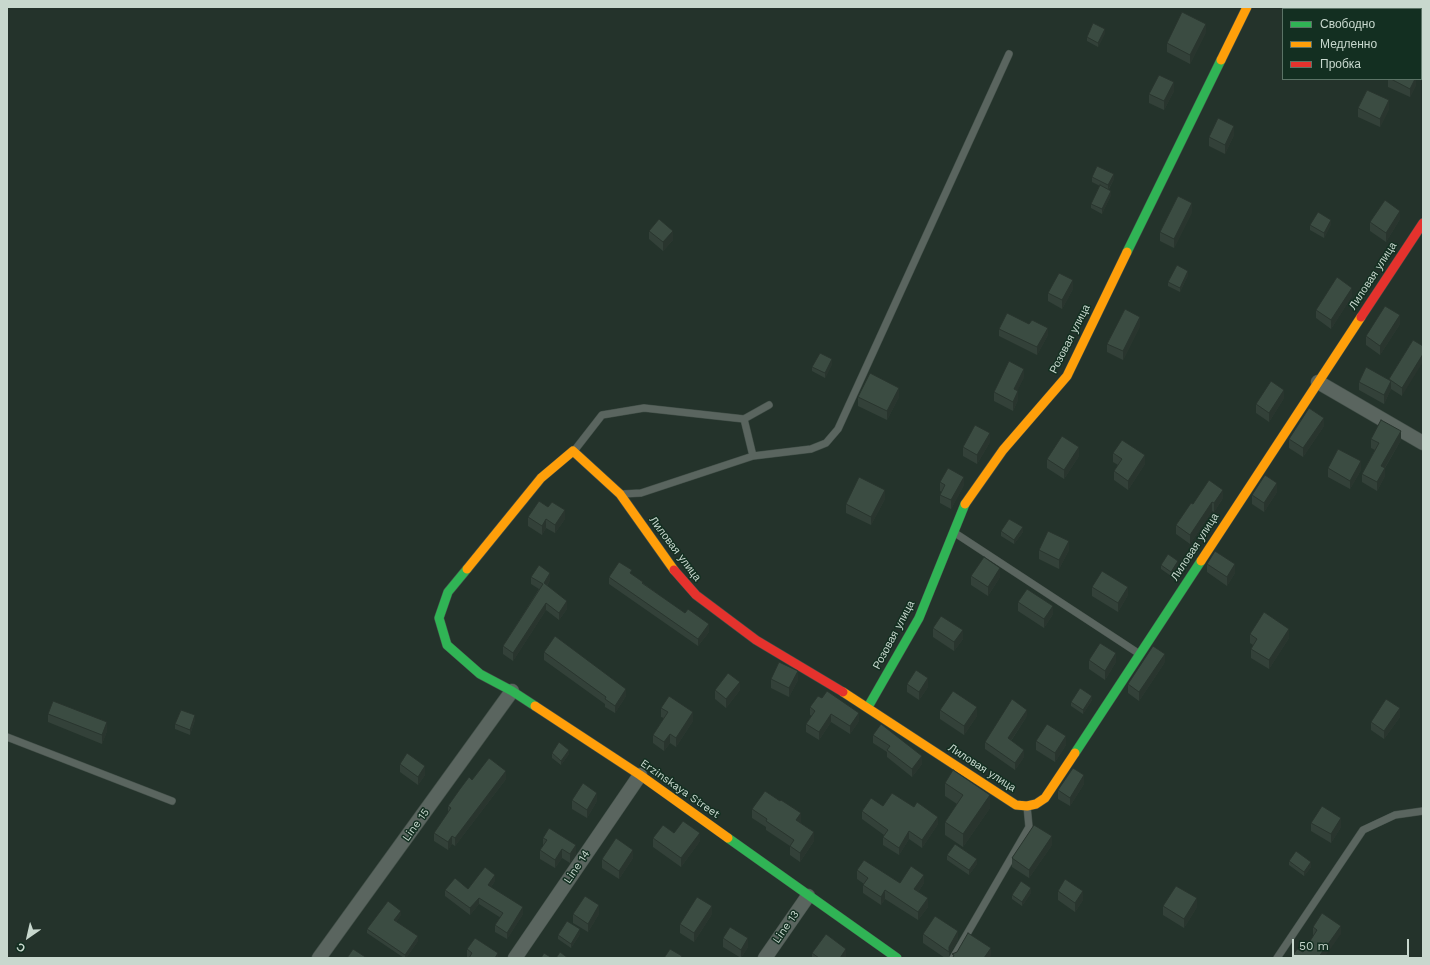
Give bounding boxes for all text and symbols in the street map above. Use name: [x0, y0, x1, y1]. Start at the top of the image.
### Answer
legend: [1282, 8, 1422, 80]
text: Свободно: [1320, 17, 1375, 31]
text: Медленно: [1320, 37, 1377, 51]
text: Пробка: [1320, 57, 1361, 71]
street label: Лиловая улица: [1346, 240, 1400, 312]
street label: Розовая улица: [1047, 302, 1093, 376]
street label: Лиловая улица: [1168, 511, 1222, 583]
street label: Лиловая улица: [646, 514, 704, 584]
street label: Розовая улица: [870, 598, 918, 672]
street label: Лиловая улица: [946, 741, 1018, 795]
street label: Erzinskaya Street: [638, 757, 722, 821]
street label: Line 15: [400, 806, 432, 844]
street label: Line 14: [561, 848, 593, 886]
street label: Line 13: [770, 908, 802, 946]
north arrow: [8, 917, 48, 957]
scale bar: [1294, 931, 1411, 957]
text: 50 m: [1299, 939, 1329, 953]
text: С: [14, 940, 28, 955]

